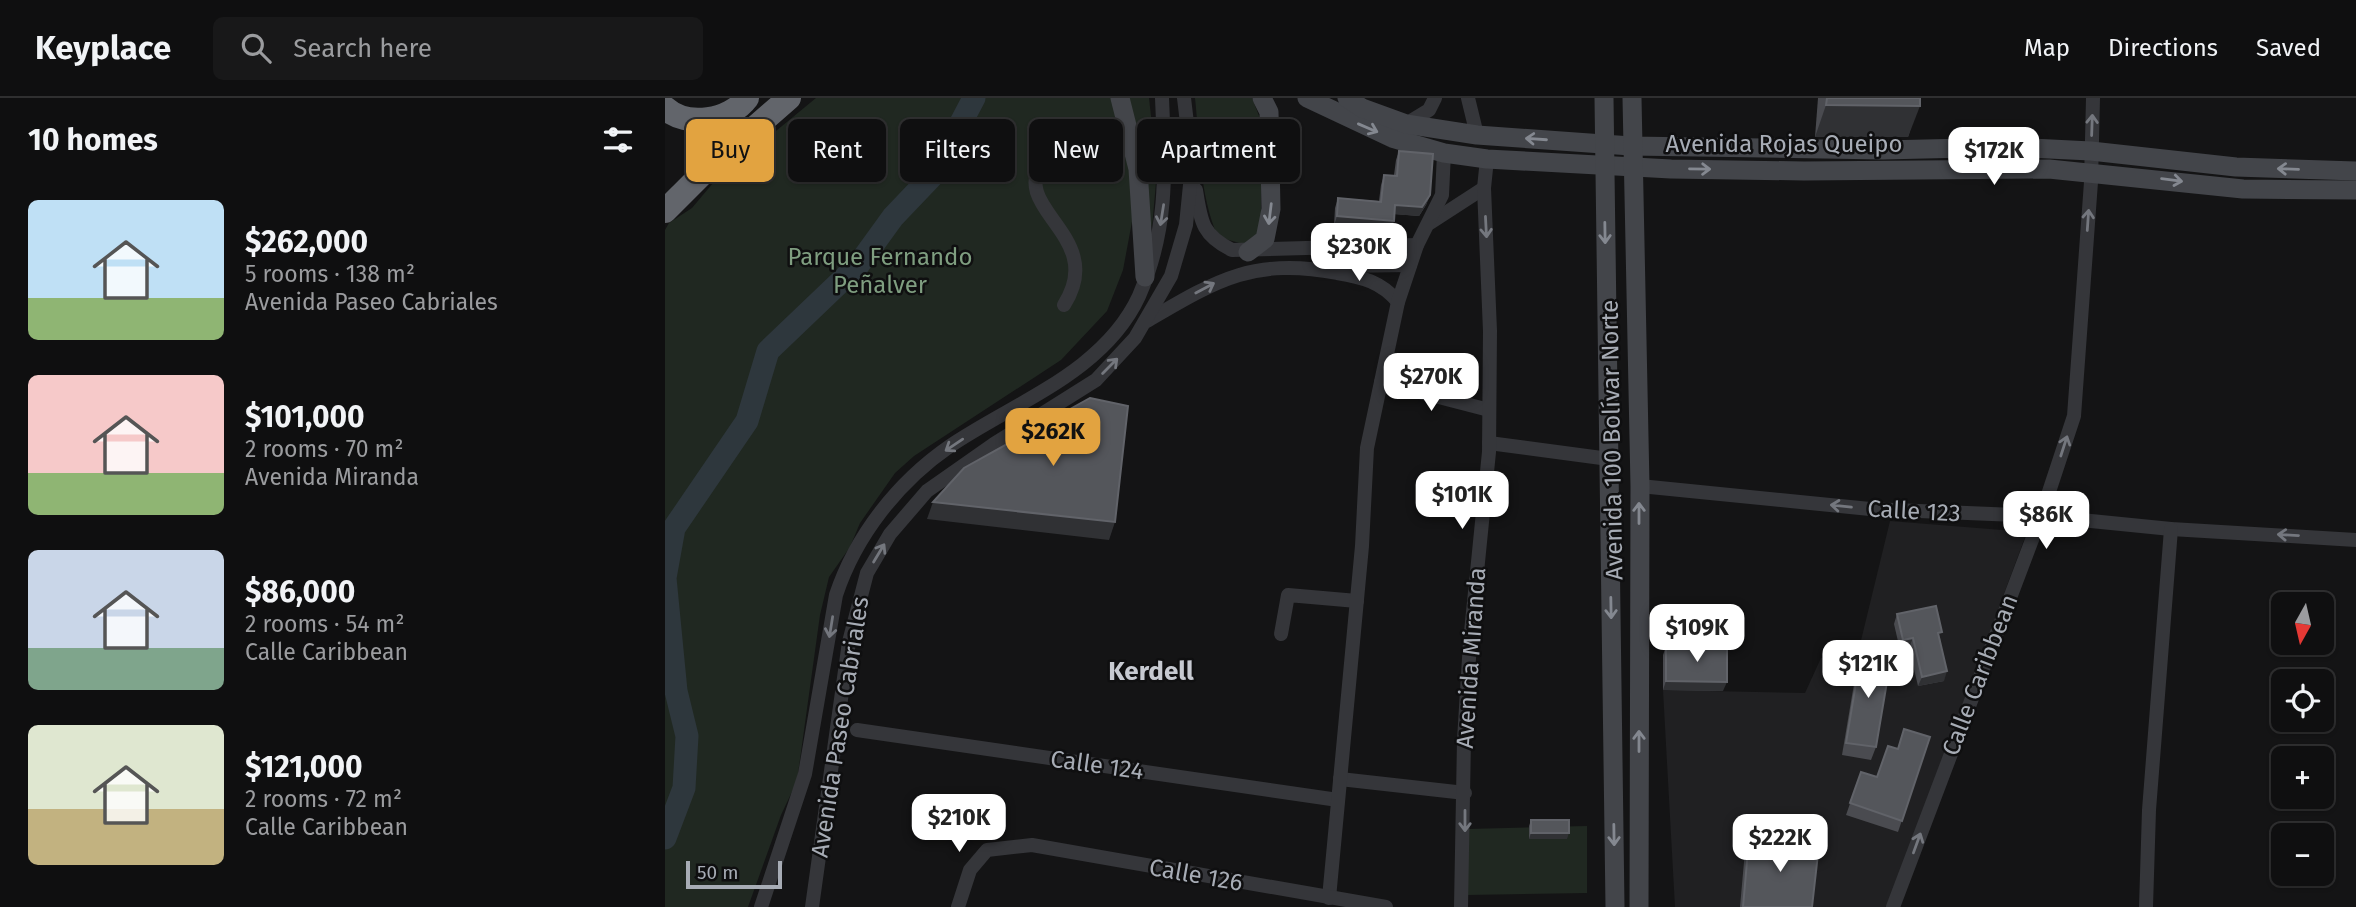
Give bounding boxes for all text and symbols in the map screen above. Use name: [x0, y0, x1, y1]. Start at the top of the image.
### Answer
search box: [213, 17, 703, 80]
text: Keyplace: [35, 28, 171, 68]
icon: search: [237, 29, 275, 67]
text: Search here: [293, 33, 432, 64]
text: Map: [2024, 34, 2070, 62]
text: Directions: [2108, 34, 2218, 62]
text: Saved: [2256, 34, 2321, 62]
one-way arrow: [2086, 113, 2099, 136]
chip: Buy: [686, 119, 774, 182]
chip: Rent: [788, 119, 886, 182]
chip: Filters: [900, 119, 1015, 182]
chip: New: [1029, 119, 1123, 182]
chip: Apartment: [1137, 119, 1300, 182]
icon: filters: [599, 121, 637, 159]
text: 10 homes: [28, 122, 158, 158]
one-way arrow: [1357, 122, 1379, 135]
pin: $172K: [1945, 127, 2043, 187]
street label: Avenida Rojas Queipo: [1665, 130, 1903, 158]
one-way arrow: [1525, 132, 1548, 145]
text: $172K: [1964, 136, 2024, 164]
one-way arrow: [1688, 163, 1711, 176]
one-way arrow: [2277, 163, 2300, 176]
one-way arrow: [2160, 174, 2182, 187]
one-way arrow: [1263, 202, 1276, 225]
one-way arrow: [1155, 203, 1168, 226]
one-way arrow: [2082, 210, 2095, 232]
one-way arrow: [1479, 215, 1492, 238]
one-way arrow: [1598, 221, 1612, 244]
pin: $230K: [1310, 223, 1408, 283]
text: $262,000: [245, 224, 368, 260]
icon: home: [84, 228, 168, 312]
text: $230K: [1327, 232, 1391, 260]
park label: Parque Fernando Peñalver: [788, 243, 972, 299]
text: 5 rooms · 138 m²: [245, 260, 415, 288]
one-way arrow: [1194, 281, 1215, 294]
text: Avenida Paseo Cabriales: [245, 288, 498, 316]
street label: Avenida 100 Bolívar Norte: [1596, 300, 1628, 580]
pin: $270K: [1382, 354, 1480, 413]
one-way arrow: [1101, 358, 1118, 375]
text: $270K: [1400, 362, 1462, 390]
text: $101,000: [245, 399, 365, 435]
icon: home: [84, 403, 168, 487]
pin: $262K: [1004, 408, 1102, 468]
text: $262K: [1021, 417, 1085, 445]
text: 2 rooms · 70 m²: [245, 435, 403, 463]
one-way arrow: [2059, 435, 2071, 457]
one-way arrow: [944, 438, 964, 452]
text: Avenida Miranda: [245, 463, 419, 491]
pin: $101K: [1413, 472, 1511, 531]
text: $101K: [1432, 480, 1492, 508]
pin: $86K: [2005, 491, 2087, 551]
street label: Calle 123: [1867, 495, 1961, 527]
one-way arrow: [1830, 500, 1853, 513]
text: $86K: [2019, 500, 2073, 528]
one-way arrow: [1632, 502, 1646, 525]
one-way arrow: [2277, 529, 2300, 542]
one-way arrow: [872, 543, 886, 563]
street label: Avenida Miranda: [1451, 566, 1491, 750]
text: $86,000: [245, 574, 355, 610]
icon: home: [84, 578, 168, 662]
street label: Calle Caribbean: [1936, 591, 2024, 759]
north arrow: [2271, 592, 2335, 654]
map controls: [2271, 592, 2334, 886]
street label: Avenida Paseo Cabriales: [806, 595, 874, 859]
one-way arrow: [1604, 596, 1618, 619]
pin: $109K: [1648, 604, 1746, 664]
text: 2 rooms · 54 m²: [245, 610, 404, 638]
text: $109K: [1665, 613, 1729, 641]
one-way arrow: [824, 616, 837, 638]
text: Calle Caribbean: [245, 638, 408, 666]
pin: $121K: [1819, 640, 1917, 700]
text: $121K: [1838, 649, 1898, 677]
district label: Kerdell: [1108, 656, 1194, 687]
button: locate: [2271, 669, 2334, 732]
one-way arrow: [1632, 730, 1646, 753]
street label: Calle 124: [1049, 745, 1146, 785]
button: +: [2271, 746, 2334, 809]
text: $121,000: [245, 749, 363, 785]
icon: home: [84, 753, 168, 837]
text: 2 rooms · 72 m²: [245, 785, 402, 813]
pin: $210K: [910, 794, 1008, 854]
text: $210K: [928, 803, 990, 831]
one-way arrow: [1458, 809, 1472, 832]
text: Calle Caribbean: [245, 813, 408, 841]
pin: $222K: [1731, 814, 1829, 874]
one-way arrow: [1607, 823, 1621, 846]
text: $222K: [1749, 823, 1811, 851]
button: −: [2271, 823, 2334, 886]
one-way arrow: [1912, 832, 1924, 854]
street label: Calle 126: [1147, 853, 1245, 897]
scale bar: [686, 858, 782, 890]
text: 50 m: [697, 861, 738, 884]

